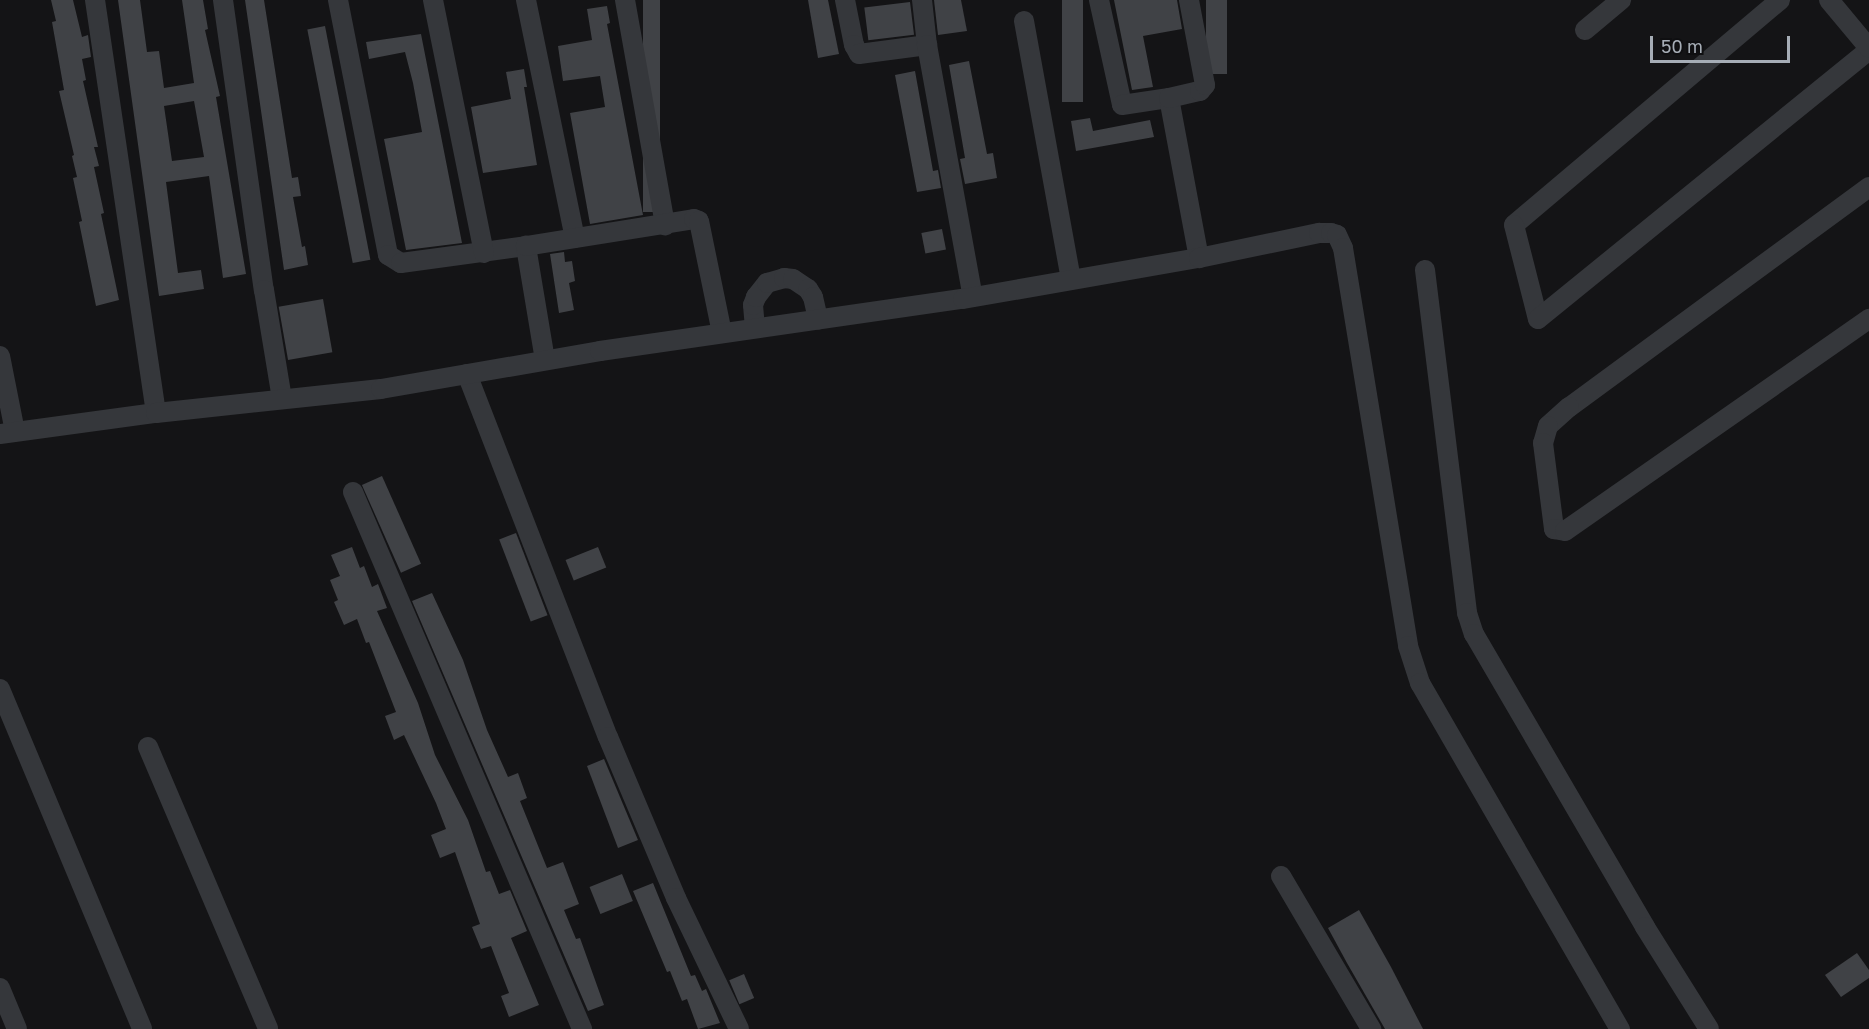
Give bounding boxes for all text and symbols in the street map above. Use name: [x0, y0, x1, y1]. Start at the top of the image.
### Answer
scale bar: [1653, 24, 1792, 62]
text: 50 m: [1661, 35, 1703, 57]

